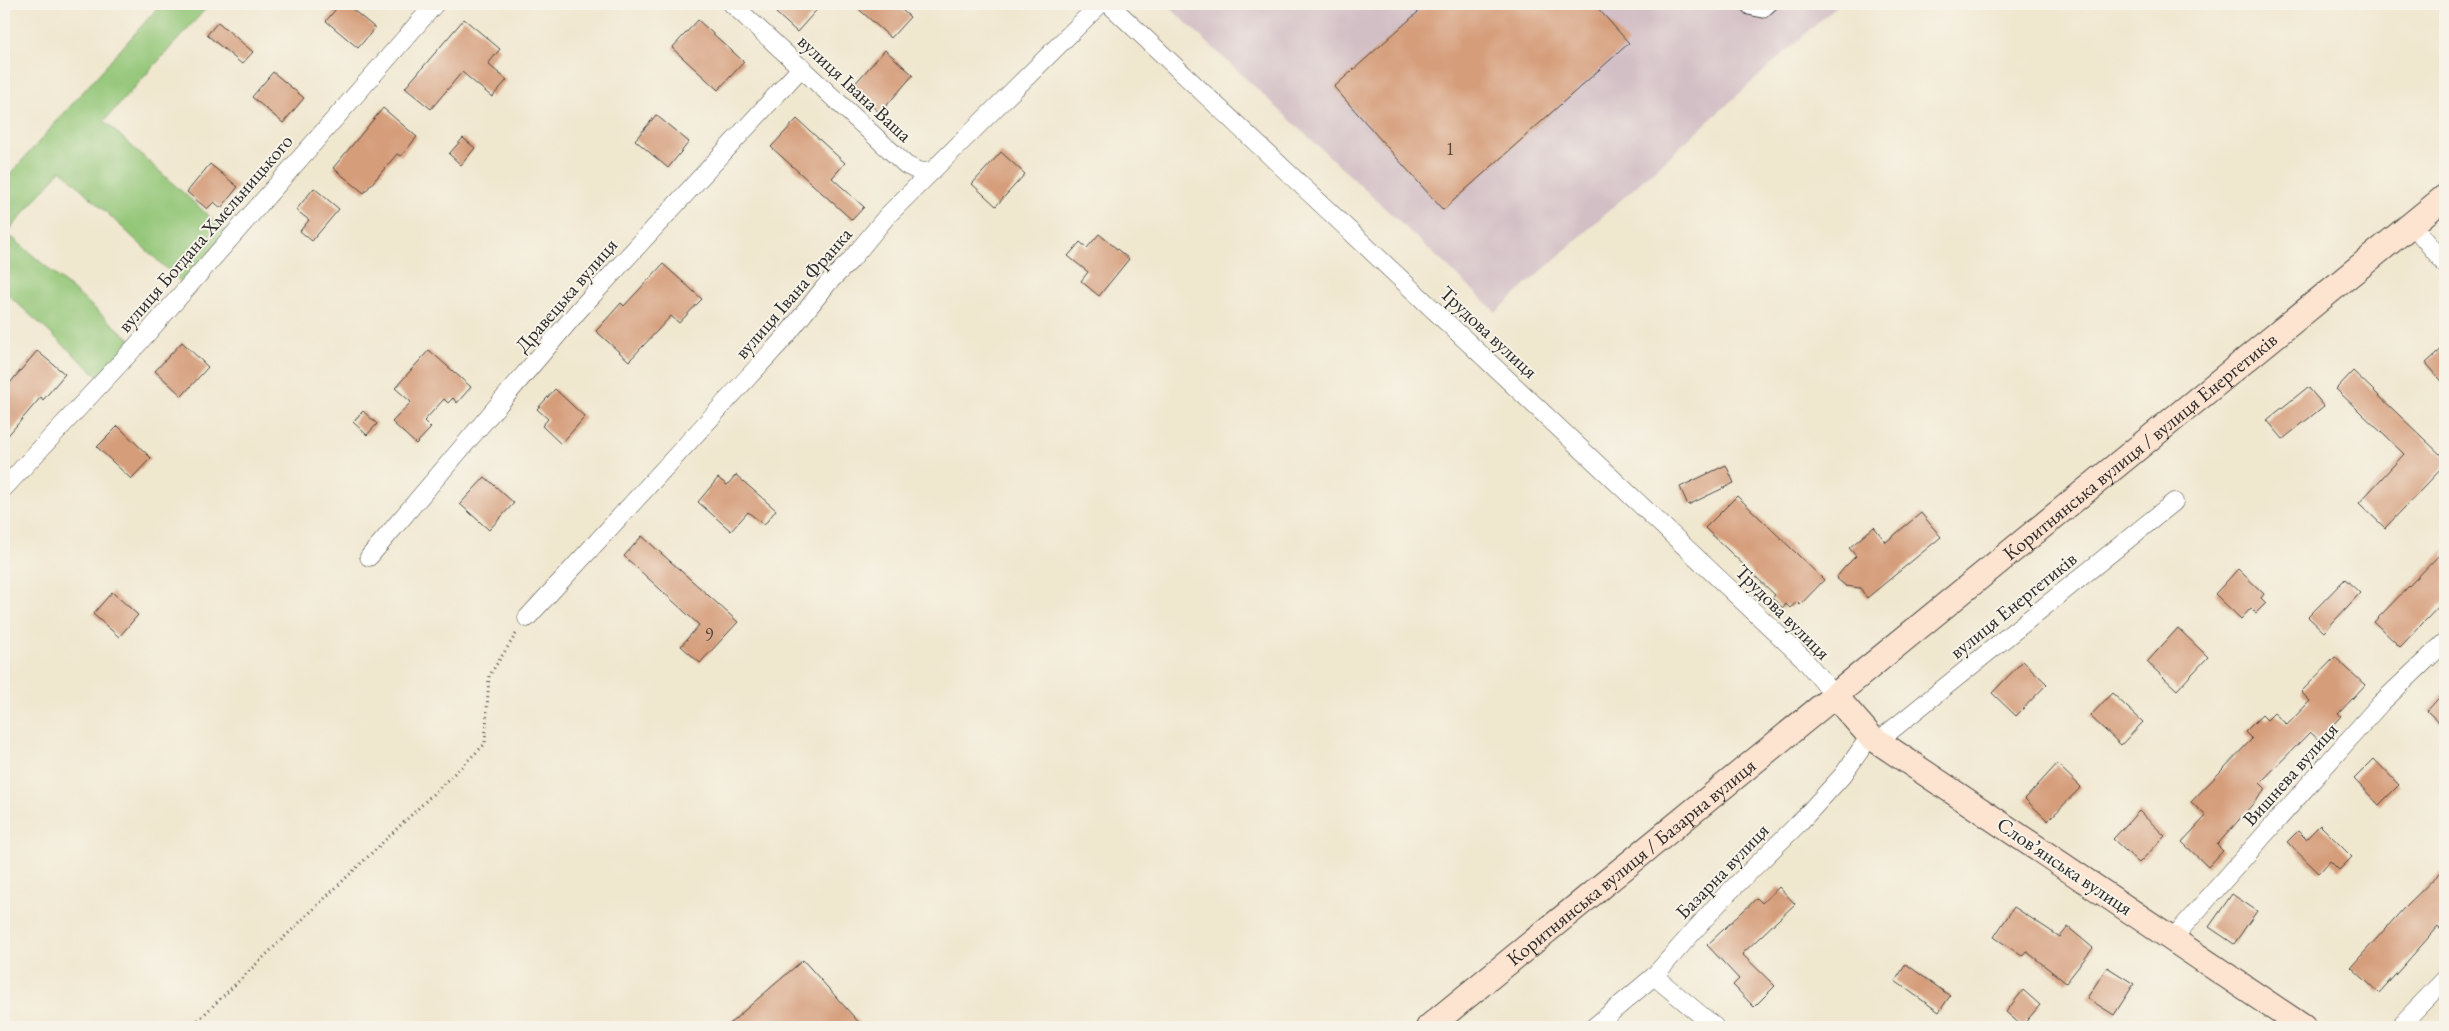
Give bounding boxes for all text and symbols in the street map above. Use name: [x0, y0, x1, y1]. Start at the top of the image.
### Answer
street label: вулиця Івана Ваша: [792, 28, 918, 148]
street label: вулиця Богдана Хмельницького: [112, 128, 298, 338]
house number: 1: [1446, 137, 1454, 160]
street label: вулиця Івана Франка: [729, 222, 857, 364]
street label: Дравецька вулиця: [509, 232, 623, 358]
street label: Трудова вулиця: [1434, 280, 1544, 384]
street label: Коритнянська вулиця / вулиця Енергетиків: [1997, 326, 2282, 566]
street label: вулиця Енергетиків: [1944, 546, 2082, 664]
street label: Трудова вулиця: [1730, 559, 1836, 665]
house number: 9: [705, 623, 714, 646]
street label: Вишнева вулиця: [2237, 717, 2343, 831]
street label: Коритнянська вулиця / Базарна вулиця: [1502, 754, 1762, 970]
street label: Словʼянська вулиця: [1992, 811, 2138, 921]
street label: Базарна вулиця: [1670, 818, 1774, 924]

